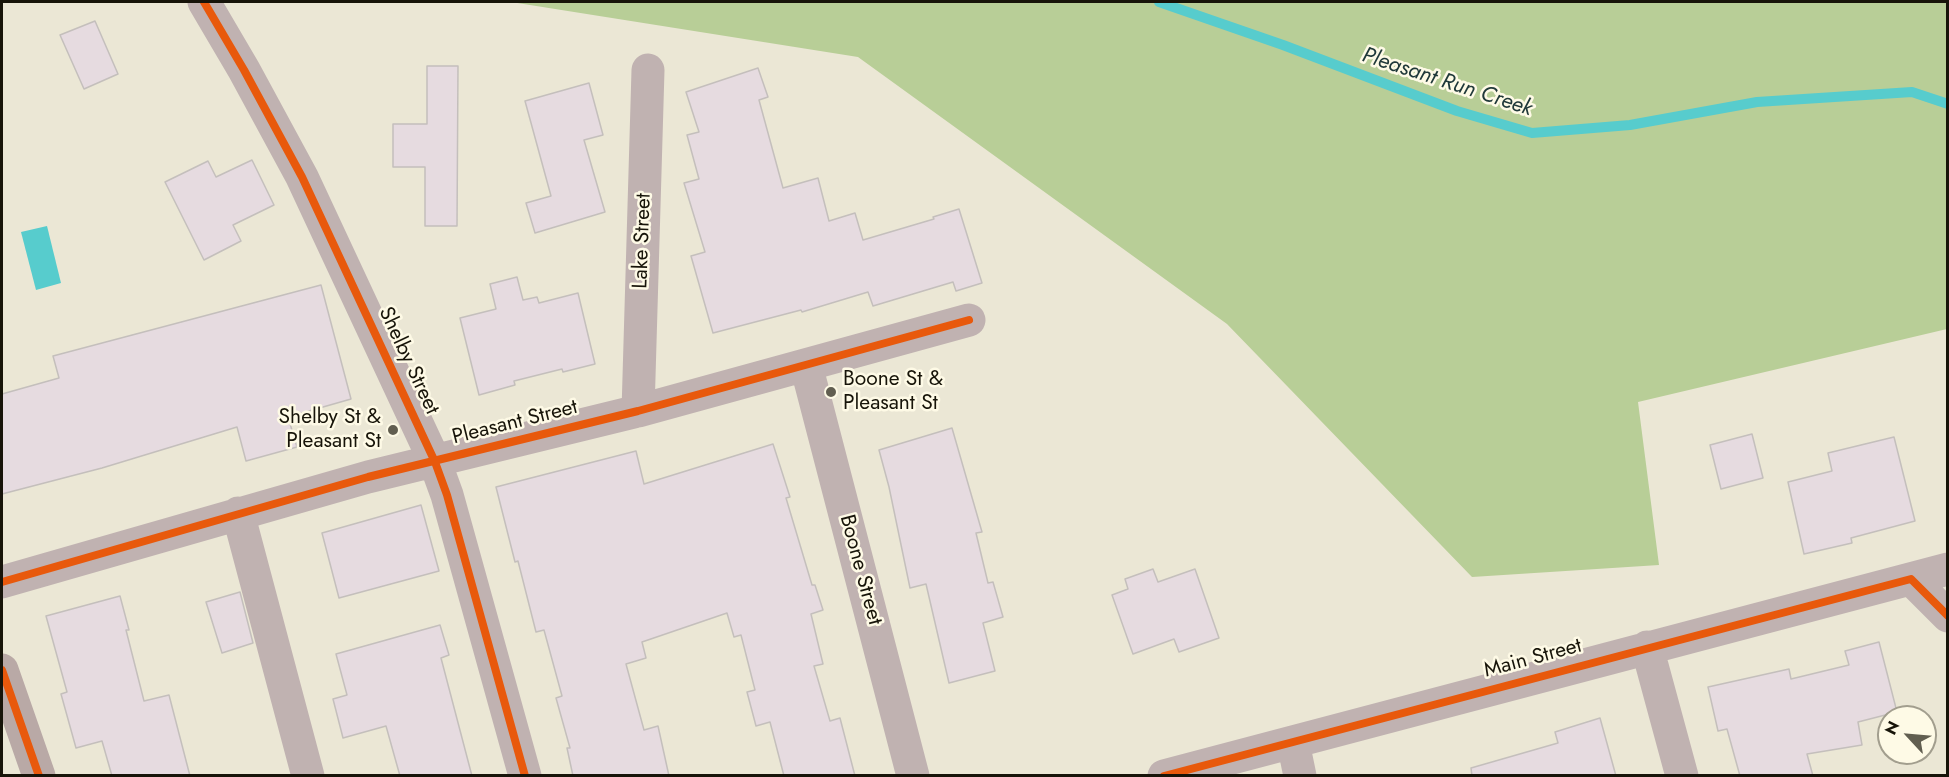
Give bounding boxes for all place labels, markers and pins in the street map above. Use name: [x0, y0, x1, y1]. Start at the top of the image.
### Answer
place label: Boone St & Pleasant St: [843, 367, 943, 417]
marker: Boone St & Pleasant St: [824, 385, 838, 399]
place label: Shelby St & Pleasant St: [279, 405, 381, 455]
marker: Shelby St & Pleasant St: [386, 423, 400, 437]

